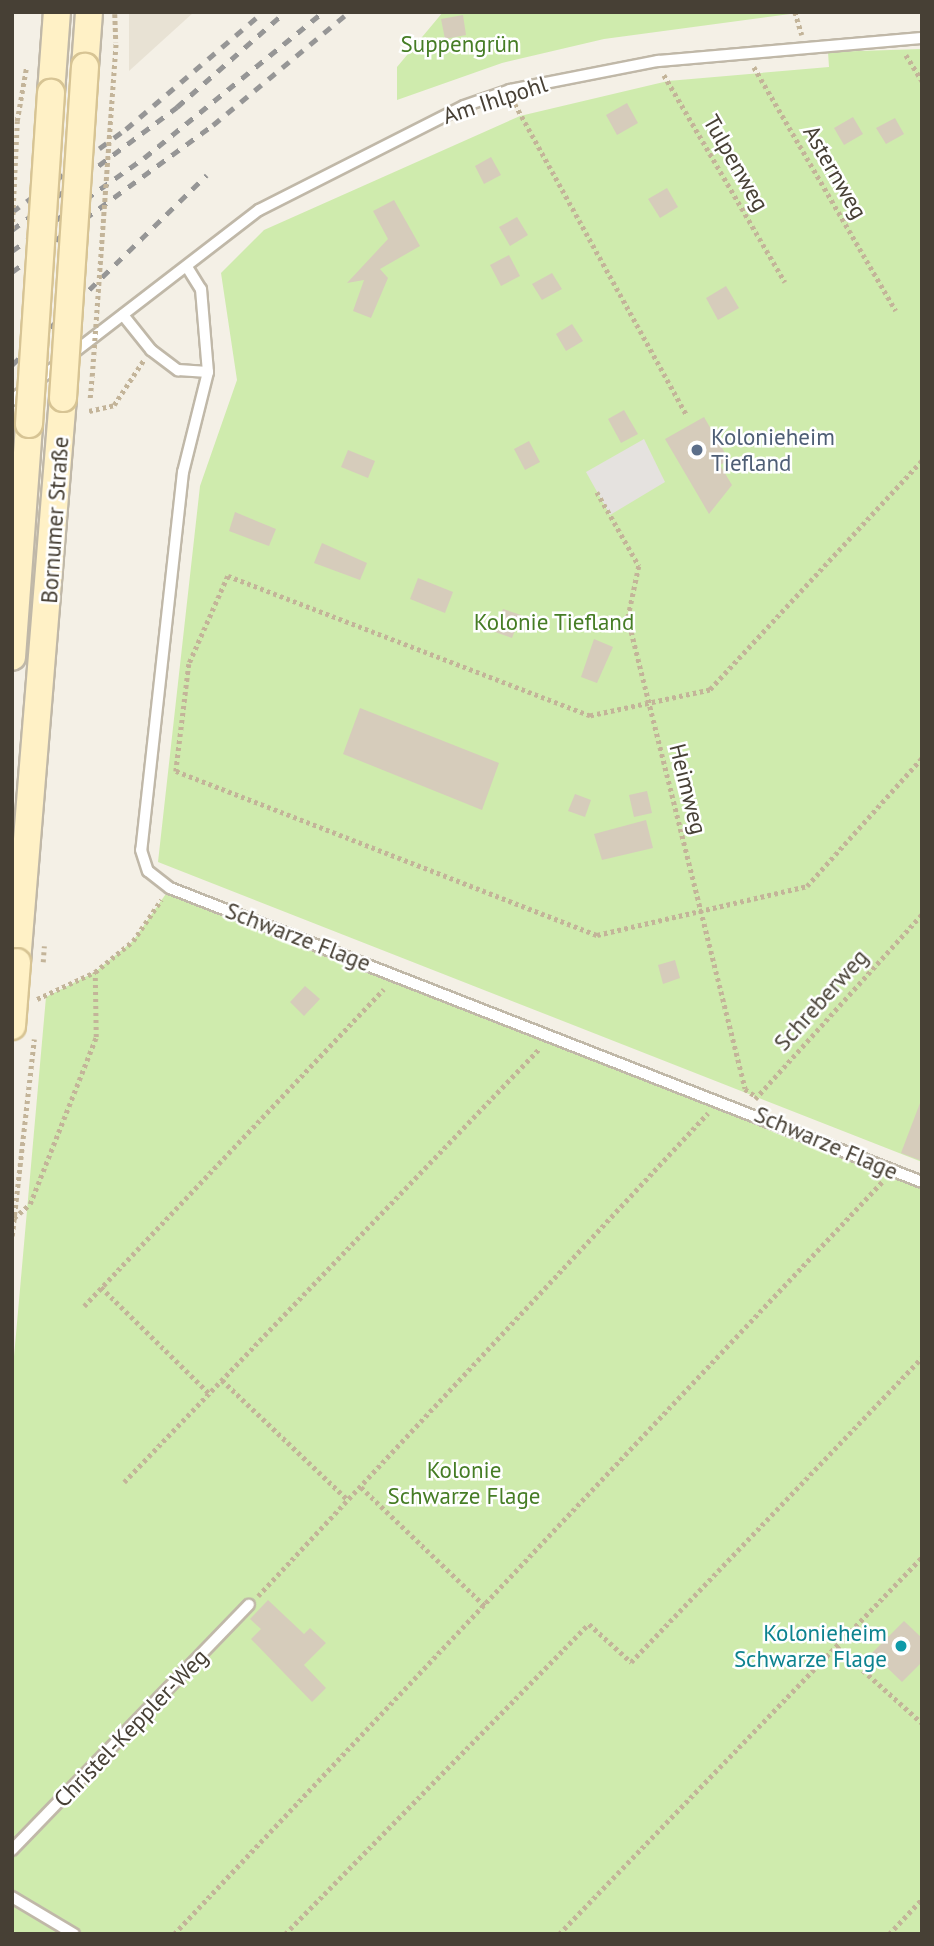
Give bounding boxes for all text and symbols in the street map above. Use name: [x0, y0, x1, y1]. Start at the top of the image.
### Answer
park label: Suppengrün: [401, 30, 519, 58]
street label: Am Ihlpohl: [439, 70, 551, 130]
street label: Tulpenweg: [697, 110, 775, 216]
street label: Asternweg: [797, 120, 873, 224]
place label: Kolonieheim Tiefland: [711, 423, 835, 477]
street label: Bornumer Straße: [35, 436, 75, 604]
marker: Kolonieheim Tiefland: [689, 442, 705, 458]
park label: Kolonie Tiefland: [473, 608, 635, 636]
street label: Heimweg: [663, 741, 713, 837]
street label: Schwarze Flage: [222, 897, 374, 977]
street label: Schreberweg: [768, 944, 874, 1056]
street label: Schwarze Flage: [750, 1100, 902, 1186]
park label: Kolonie Schwarze Flage: [387, 1456, 541, 1510]
place label: Kolonieheim Schwarze Flage: [734, 1619, 887, 1673]
marker: Kolonieheim Schwarze Flage: [893, 1638, 909, 1654]
street label: Christel-Keppler-Weg: [48, 1643, 214, 1813]

